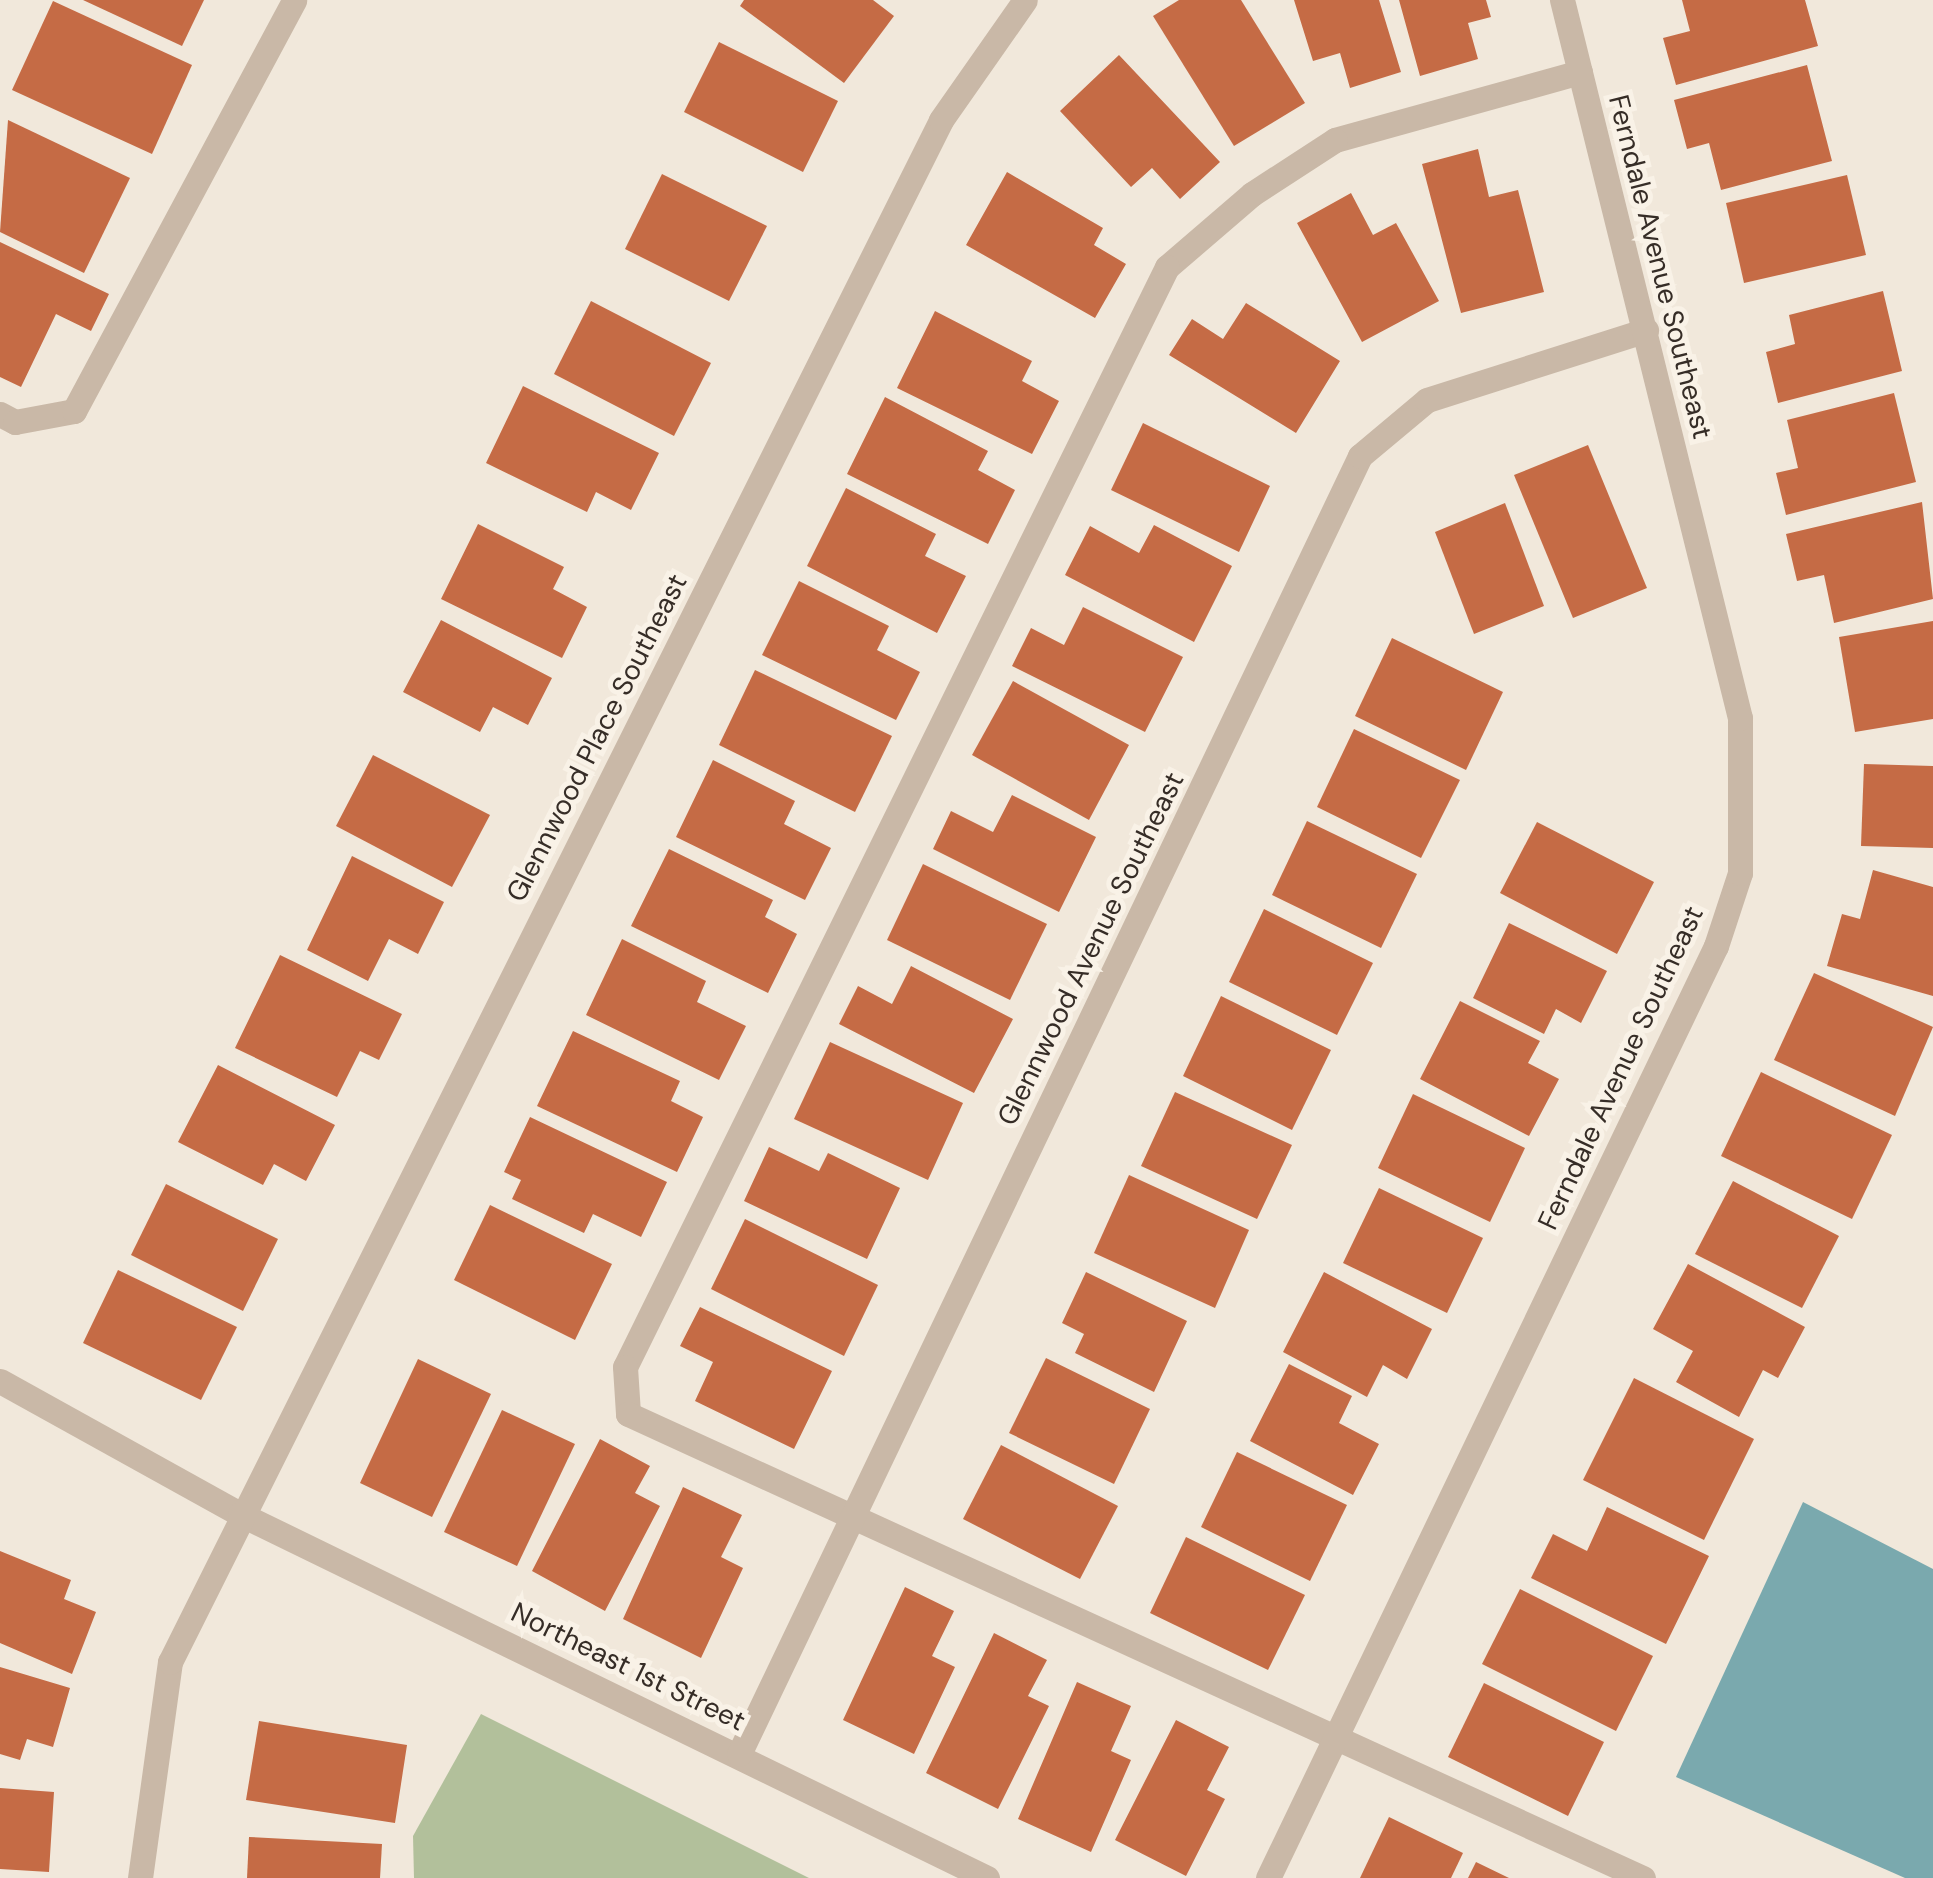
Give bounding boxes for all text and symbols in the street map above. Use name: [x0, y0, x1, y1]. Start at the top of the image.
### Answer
street label: Ferndale Avenue Southeast: [1601, 92, 1719, 442]
street label: Glennwood Place Southeast: [500, 569, 694, 907]
street label: Glennwood Avenue Southeast: [991, 767, 1191, 1131]
street label: Ferndale Avenue Southeast: [1531, 901, 1711, 1235]
street label: Northeast 1st Street: [505, 1596, 751, 1738]

